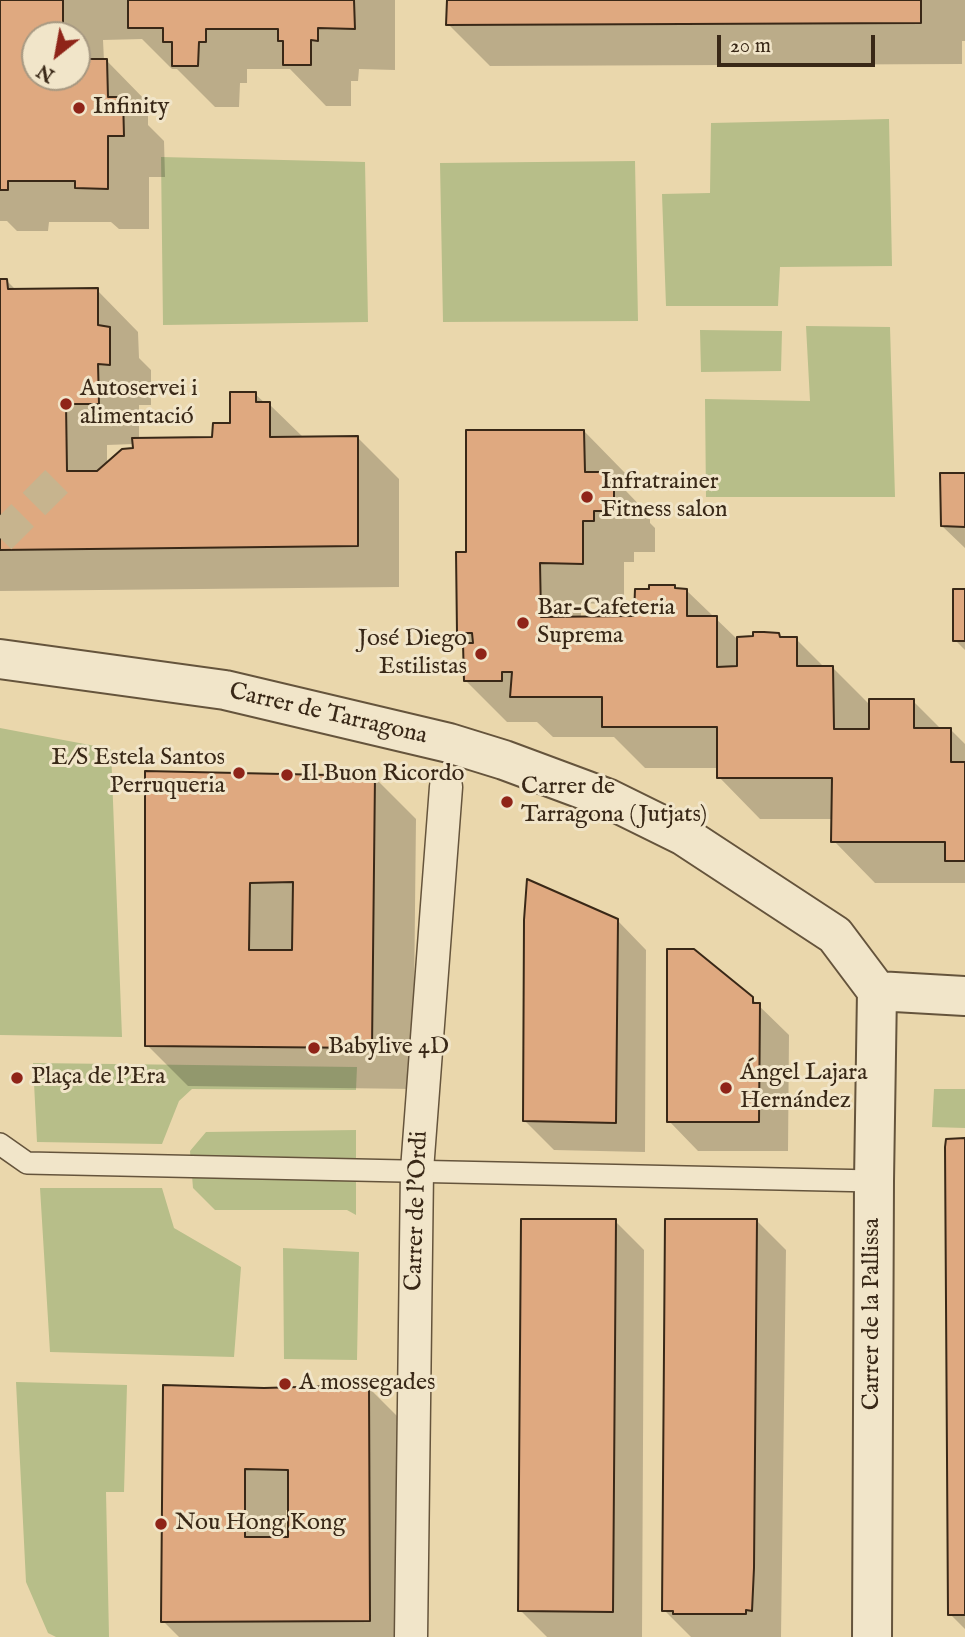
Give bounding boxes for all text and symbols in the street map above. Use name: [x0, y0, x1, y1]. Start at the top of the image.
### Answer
north arrow: [21, 21, 91, 91]
scale bar: [720, 21, 878, 65]
text: 20 m: [730, 33, 771, 60]
text: N: [33, 58, 59, 87]
place label: Infinity: [93, 94, 169, 122]
marker: Infinity: [71, 100, 87, 116]
place label: Autoservei i alimentació: [80, 376, 198, 432]
marker: Autoservei i alimentació: [58, 396, 74, 412]
place label: Infratrainer Fitness salon: [601, 469, 728, 525]
marker: Infratrainer Fitness salon: [579, 489, 595, 505]
place label: Bar-Cafeteria Suprema: [537, 595, 675, 651]
marker: Bar-Cafeteria Suprema: [515, 615, 531, 631]
place label: José Diego Estilistas: [358, 626, 467, 682]
marker: José Diego Estilistas: [473, 646, 489, 662]
street label: Carrer de Tarragona: [226, 678, 430, 752]
place label: E/S Estela Santos Perruqueria: [51, 745, 225, 801]
place label: Il Buon Ricordo: [301, 761, 464, 789]
marker: E/S Estela Santos Perruqueria: [231, 765, 247, 781]
marker: Il Buon Ricordo: [279, 767, 295, 783]
place label: Carrer de Tarragona (Jutjats): [521, 774, 707, 830]
marker: Carrer de Tarragona (Jutjats): [499, 794, 515, 810]
place label: Babylive 4D: [328, 1034, 449, 1062]
marker: Babylive 4D: [306, 1040, 322, 1056]
place label: Ángel Lajara Hernández: [740, 1060, 868, 1116]
place label: Plaça de l'Era: [31, 1064, 166, 1092]
marker: Plaça de l'Era: [9, 1070, 25, 1086]
marker: Ángel Lajara Hernández: [718, 1080, 734, 1096]
street label: Carrer de l'Ordi: [401, 1130, 435, 1292]
street label: Carrer de la Pallissa: [859, 1218, 887, 1410]
place label: A mossegades: [299, 1370, 435, 1398]
marker: A mossegades: [277, 1376, 293, 1392]
place label: Nou Hong Kong: [175, 1510, 346, 1538]
marker: Nou Hong Kong: [153, 1516, 169, 1532]

